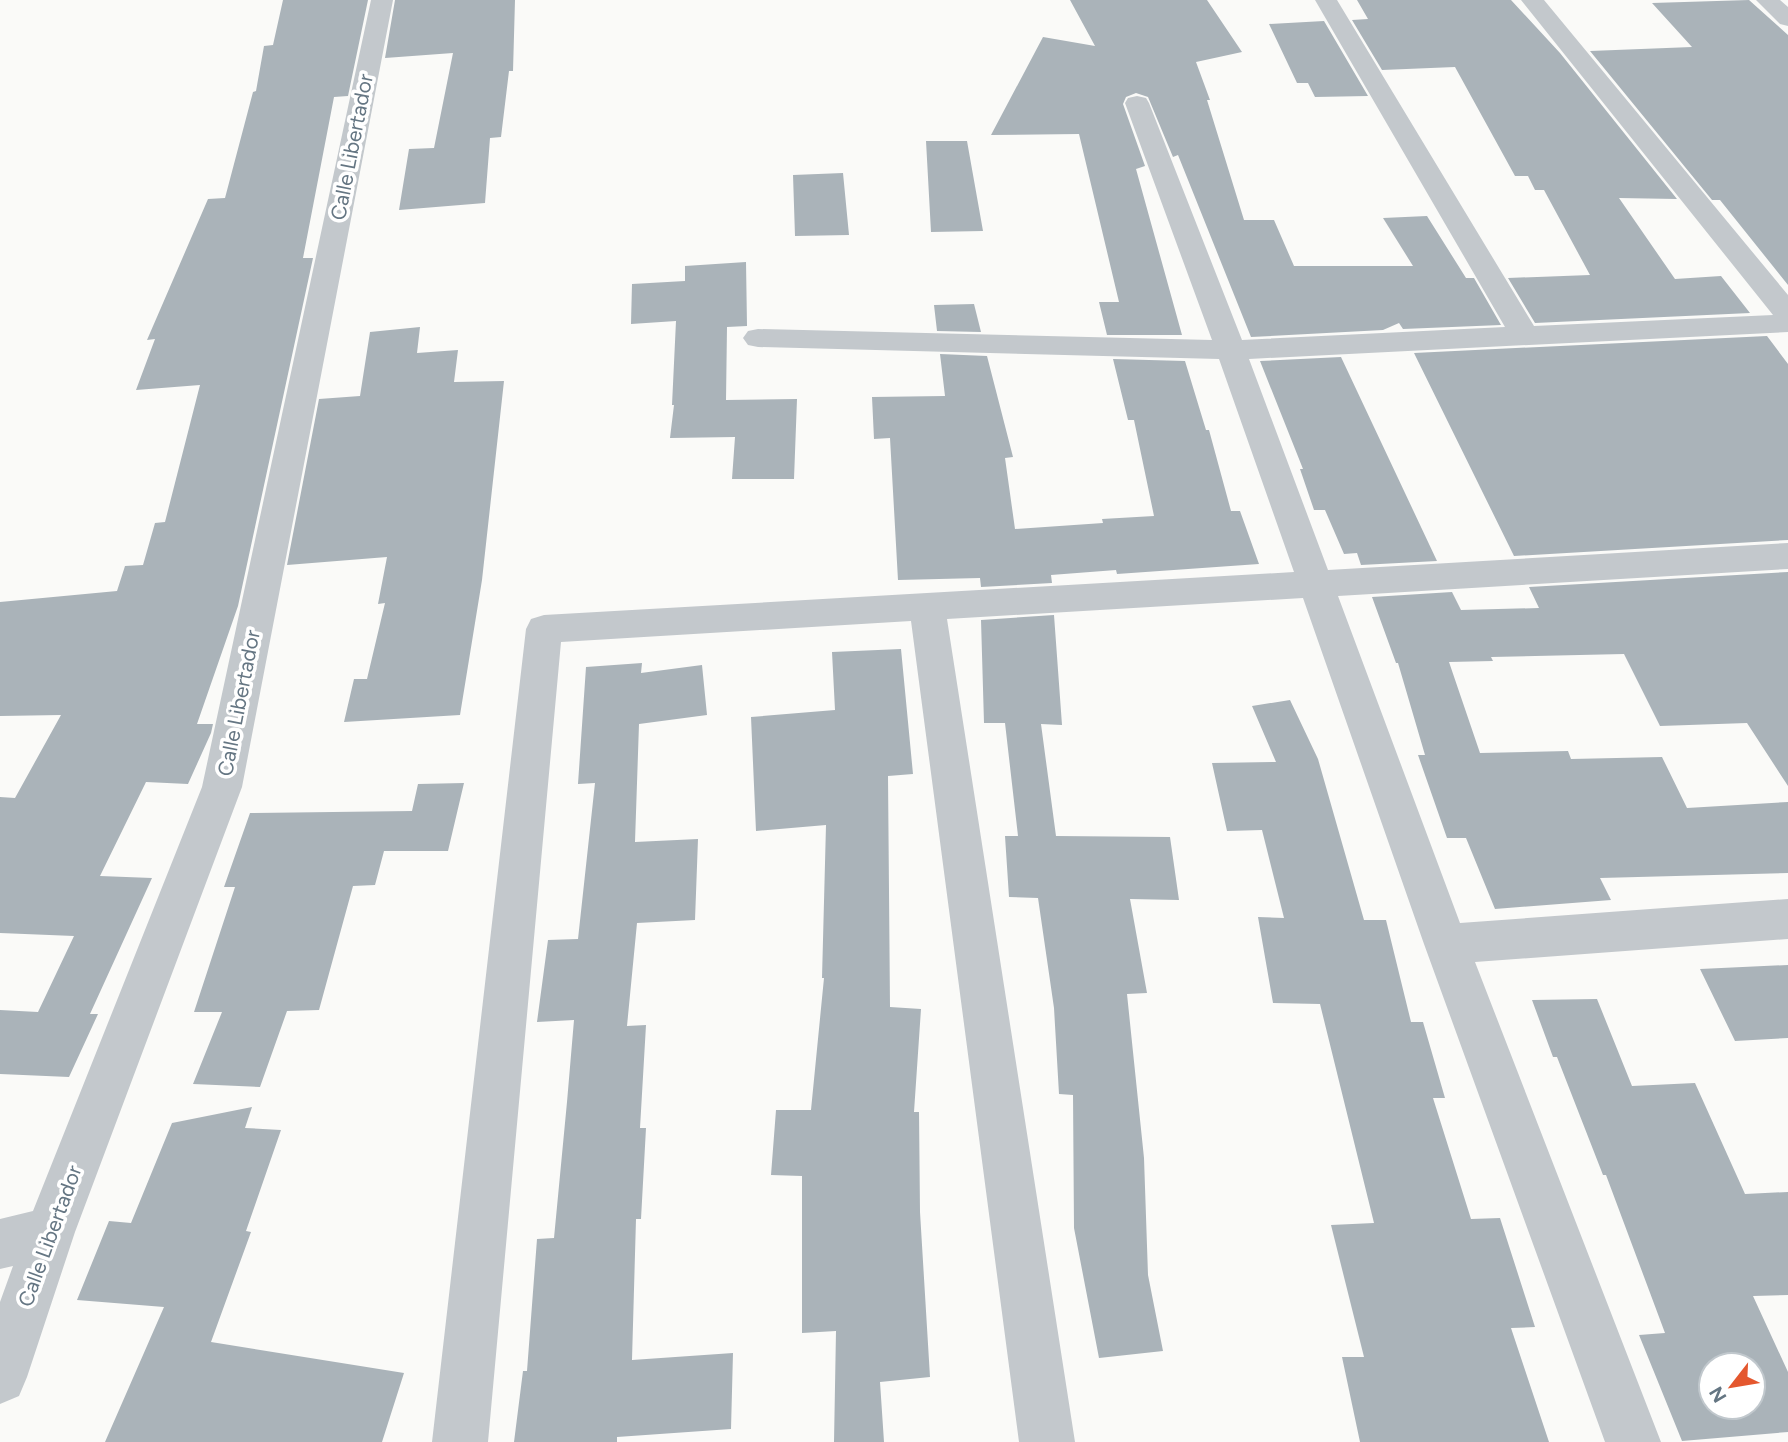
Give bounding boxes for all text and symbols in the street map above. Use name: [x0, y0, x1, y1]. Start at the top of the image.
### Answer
street label: Calle Libertador: [325, 72, 378, 222]
street label: Calle Libertador: [212, 628, 265, 778]
street label: Calle Libertador: [12, 1162, 87, 1310]
north arrow: [1697, 1351, 1767, 1421]
text: N: [1704, 1382, 1731, 1407]

